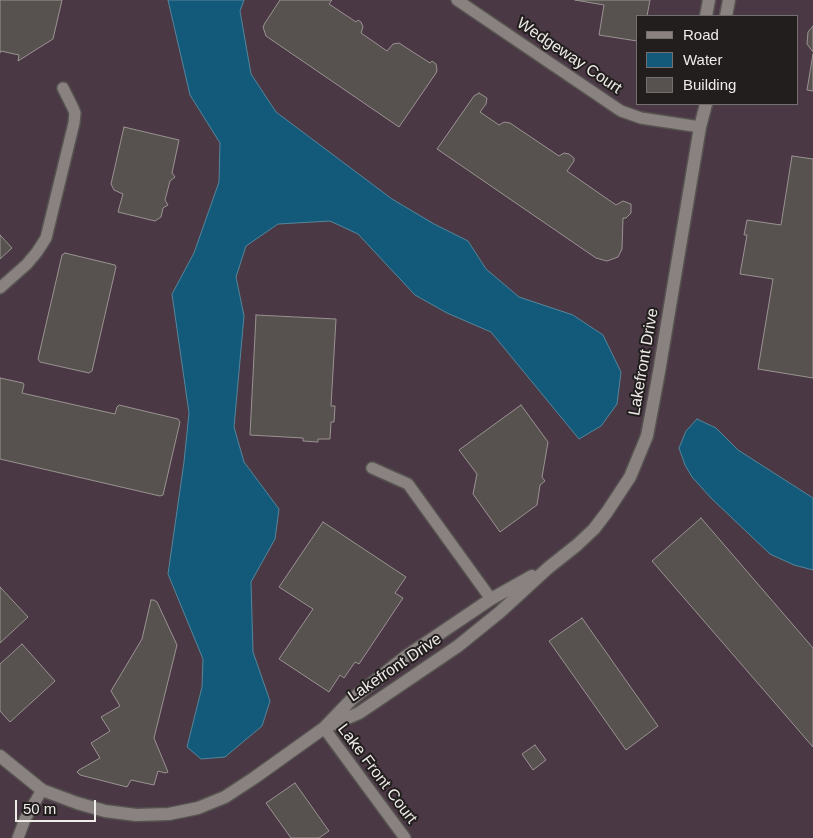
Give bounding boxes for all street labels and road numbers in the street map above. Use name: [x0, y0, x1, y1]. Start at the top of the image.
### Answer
street label: Wedgeway Court: [513, 14, 625, 98]
street label: Lakefront Drive: [625, 307, 663, 417]
street label: Lakefront Drive: [345, 630, 445, 706]
street label: Lake Front Court: [333, 720, 421, 828]

